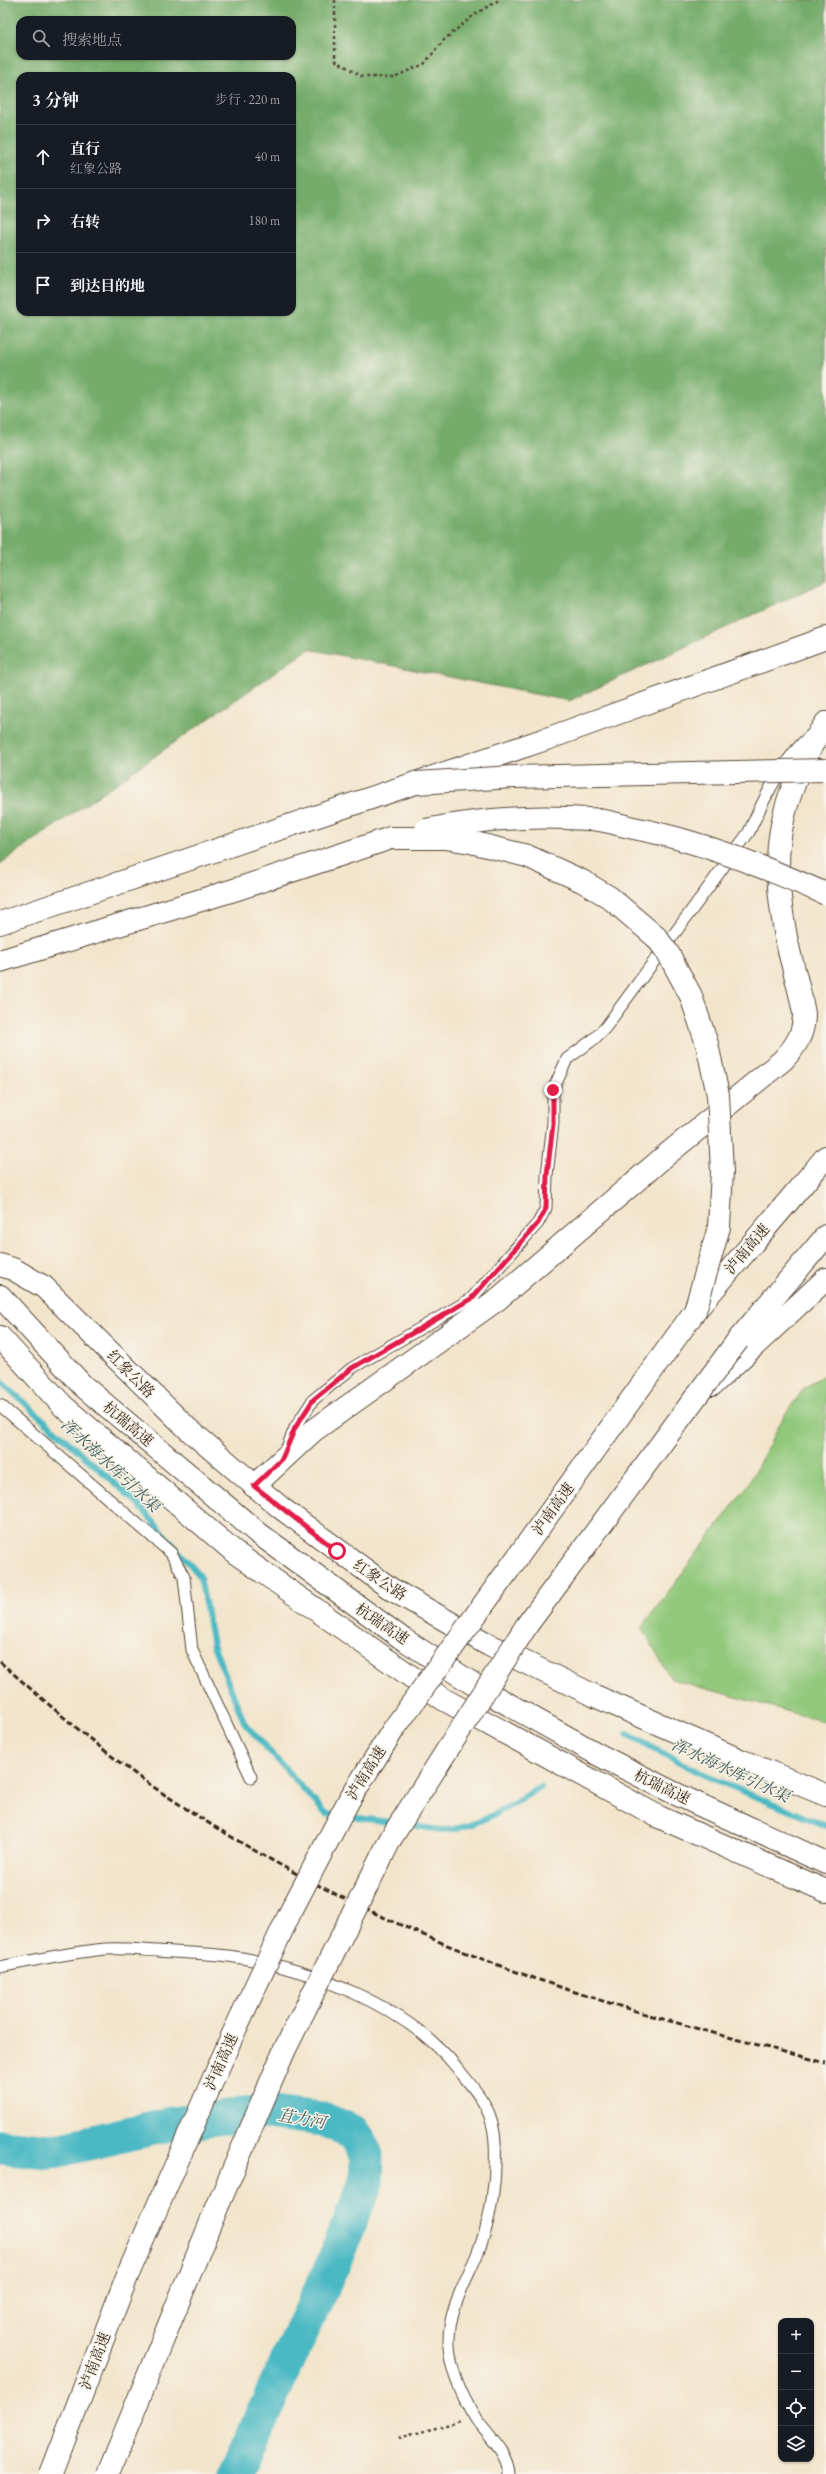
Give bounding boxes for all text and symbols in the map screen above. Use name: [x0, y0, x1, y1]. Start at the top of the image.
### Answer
search box: [16, 16, 296, 60]
icon: search: [30, 27, 52, 49]
text: 搜索地点: [62, 30, 122, 49]
text: 3 分钟: [32, 89, 79, 111]
text: 步行 · 220 m: [215, 91, 280, 108]
text: 直行: [70, 139, 100, 158]
icon: ahead: [32, 146, 54, 168]
text: 40 m: [255, 148, 280, 165]
text: 红象公路: [70, 160, 122, 177]
icon: right: [32, 210, 54, 232]
text: 右转: [70, 212, 100, 231]
text: 180 m: [249, 212, 280, 229]
icon: arrive: [32, 274, 54, 296]
text: 到达目的地: [70, 276, 145, 295]
route end: [544, 1081, 562, 1099]
street label: 泸南高速: [720, 1220, 773, 1278]
street label: 红象公路: [103, 1346, 159, 1402]
street label: 杭瑞高速: [99, 1397, 157, 1450]
water label: 浑水海水库引水渠: [57, 1414, 166, 1518]
street label: 泸南高速: [527, 1479, 578, 1539]
route start: [328, 1542, 346, 1560]
street label: 红象公路: [350, 1555, 410, 1604]
street label: 杭瑞高速: [352, 1599, 412, 1648]
water label: 浑水海水库引水渠: [668, 1734, 795, 1808]
street label: 泸南高速: [342, 1742, 390, 1803]
street label: 杭瑞高速: [631, 1765, 693, 1808]
street label: 泸南高速: [200, 2031, 241, 2093]
water label: 苴力河: [276, 2104, 330, 2134]
map controls: [778, 2318, 814, 2462]
button: +: [778, 2318, 814, 2354]
street label: 泸南高速: [75, 2329, 114, 2392]
button: −: [778, 2354, 814, 2390]
button: locate: [778, 2390, 814, 2426]
button: layers: [778, 2426, 814, 2462]

